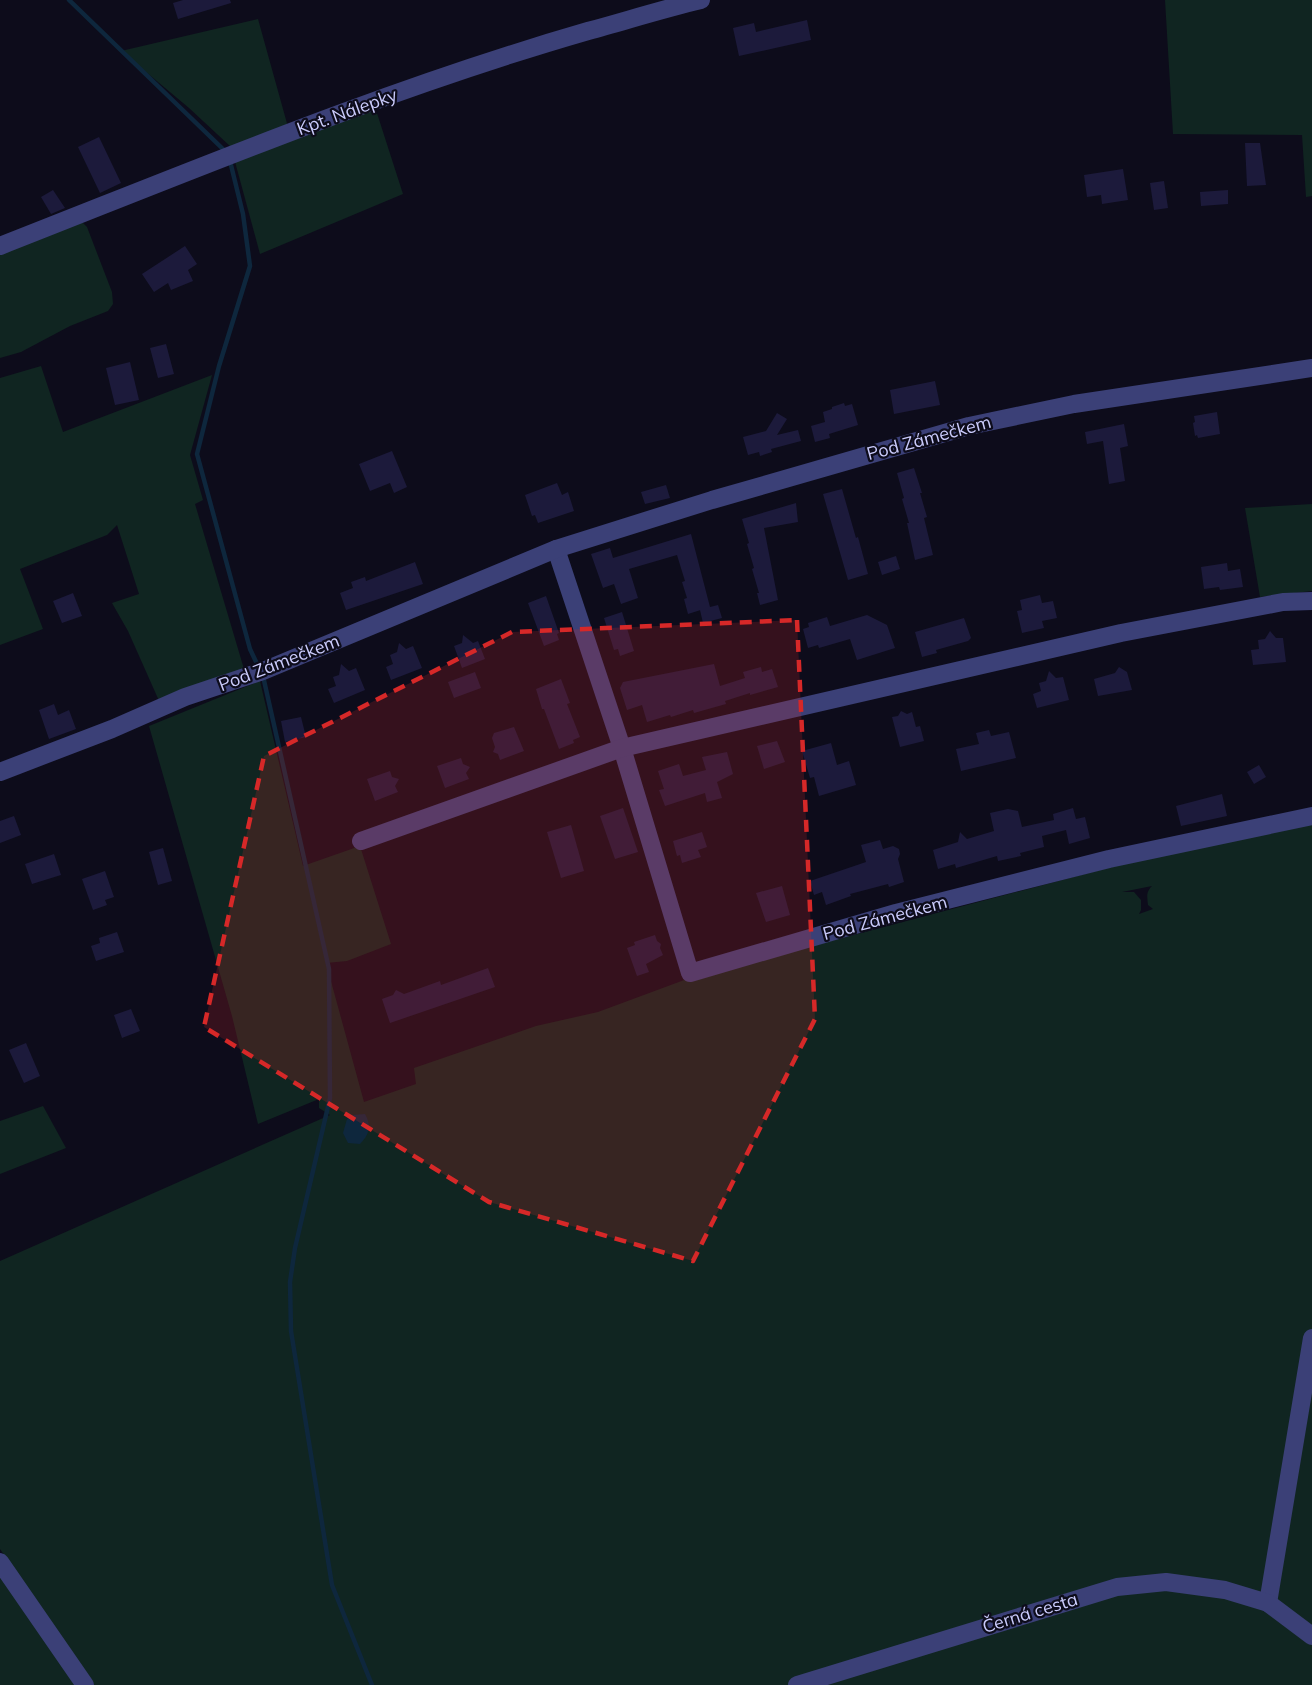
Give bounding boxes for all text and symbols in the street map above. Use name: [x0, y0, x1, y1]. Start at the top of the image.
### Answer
street label: Kpt. Nálepky: [293, 83, 401, 140]
street label: Pod Zámečkem: [864, 410, 994, 465]
street label: Pod Zámečkem: [215, 629, 343, 696]
street label: Pod Zámečkem: [820, 890, 950, 945]
street label: Černá cesta: [979, 1587, 1080, 1638]

